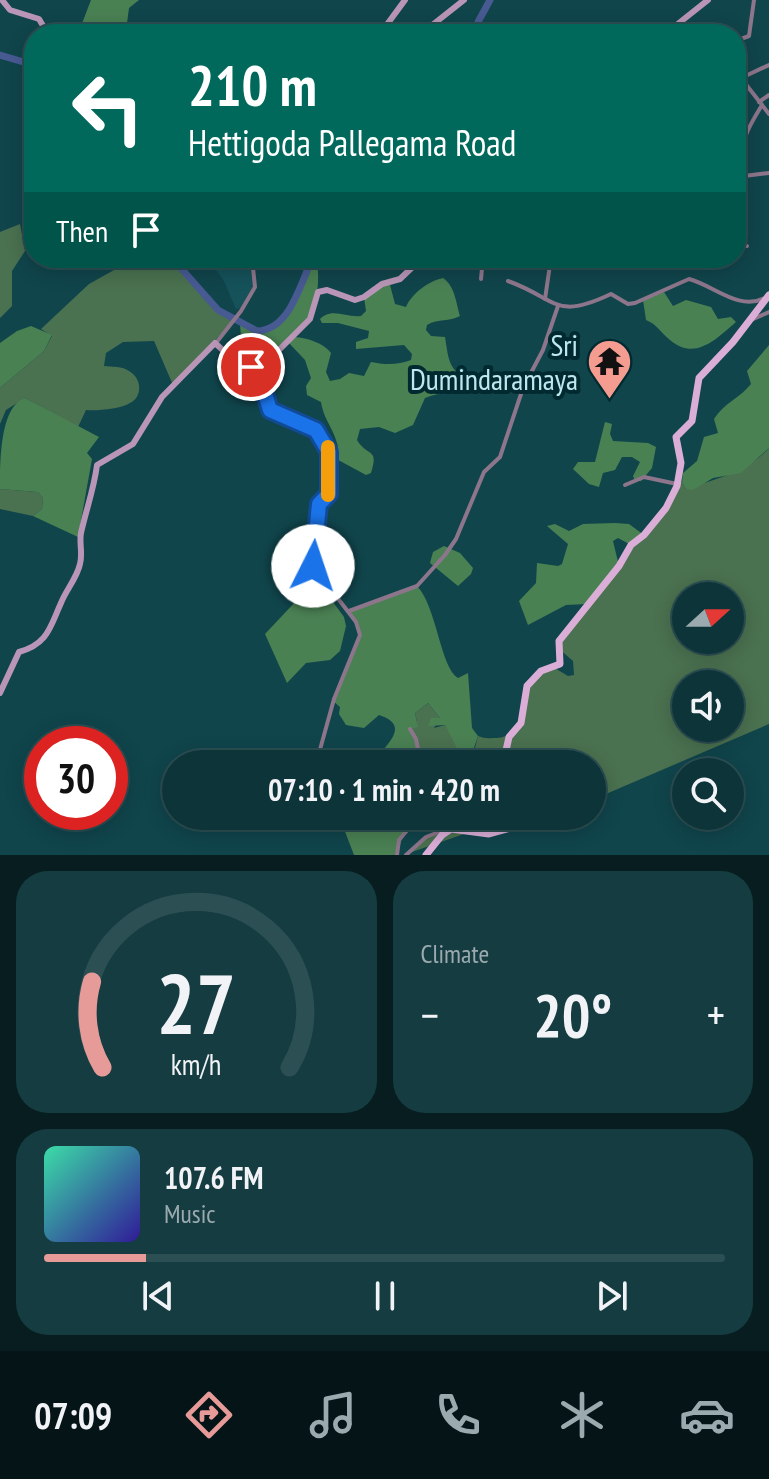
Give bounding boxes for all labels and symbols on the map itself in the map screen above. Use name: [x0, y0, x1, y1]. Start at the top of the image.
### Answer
place label: Sri Dumindaramaya: [410, 325, 578, 398]
pin: [217, 333, 285, 401]
temple icon: Sri Dumindaramaya: [585, 337, 633, 400]
position arrow: [271, 524, 355, 608]
north arrow: [672, 582, 744, 654]
speed limit sign: 30: [24, 726, 128, 830]

